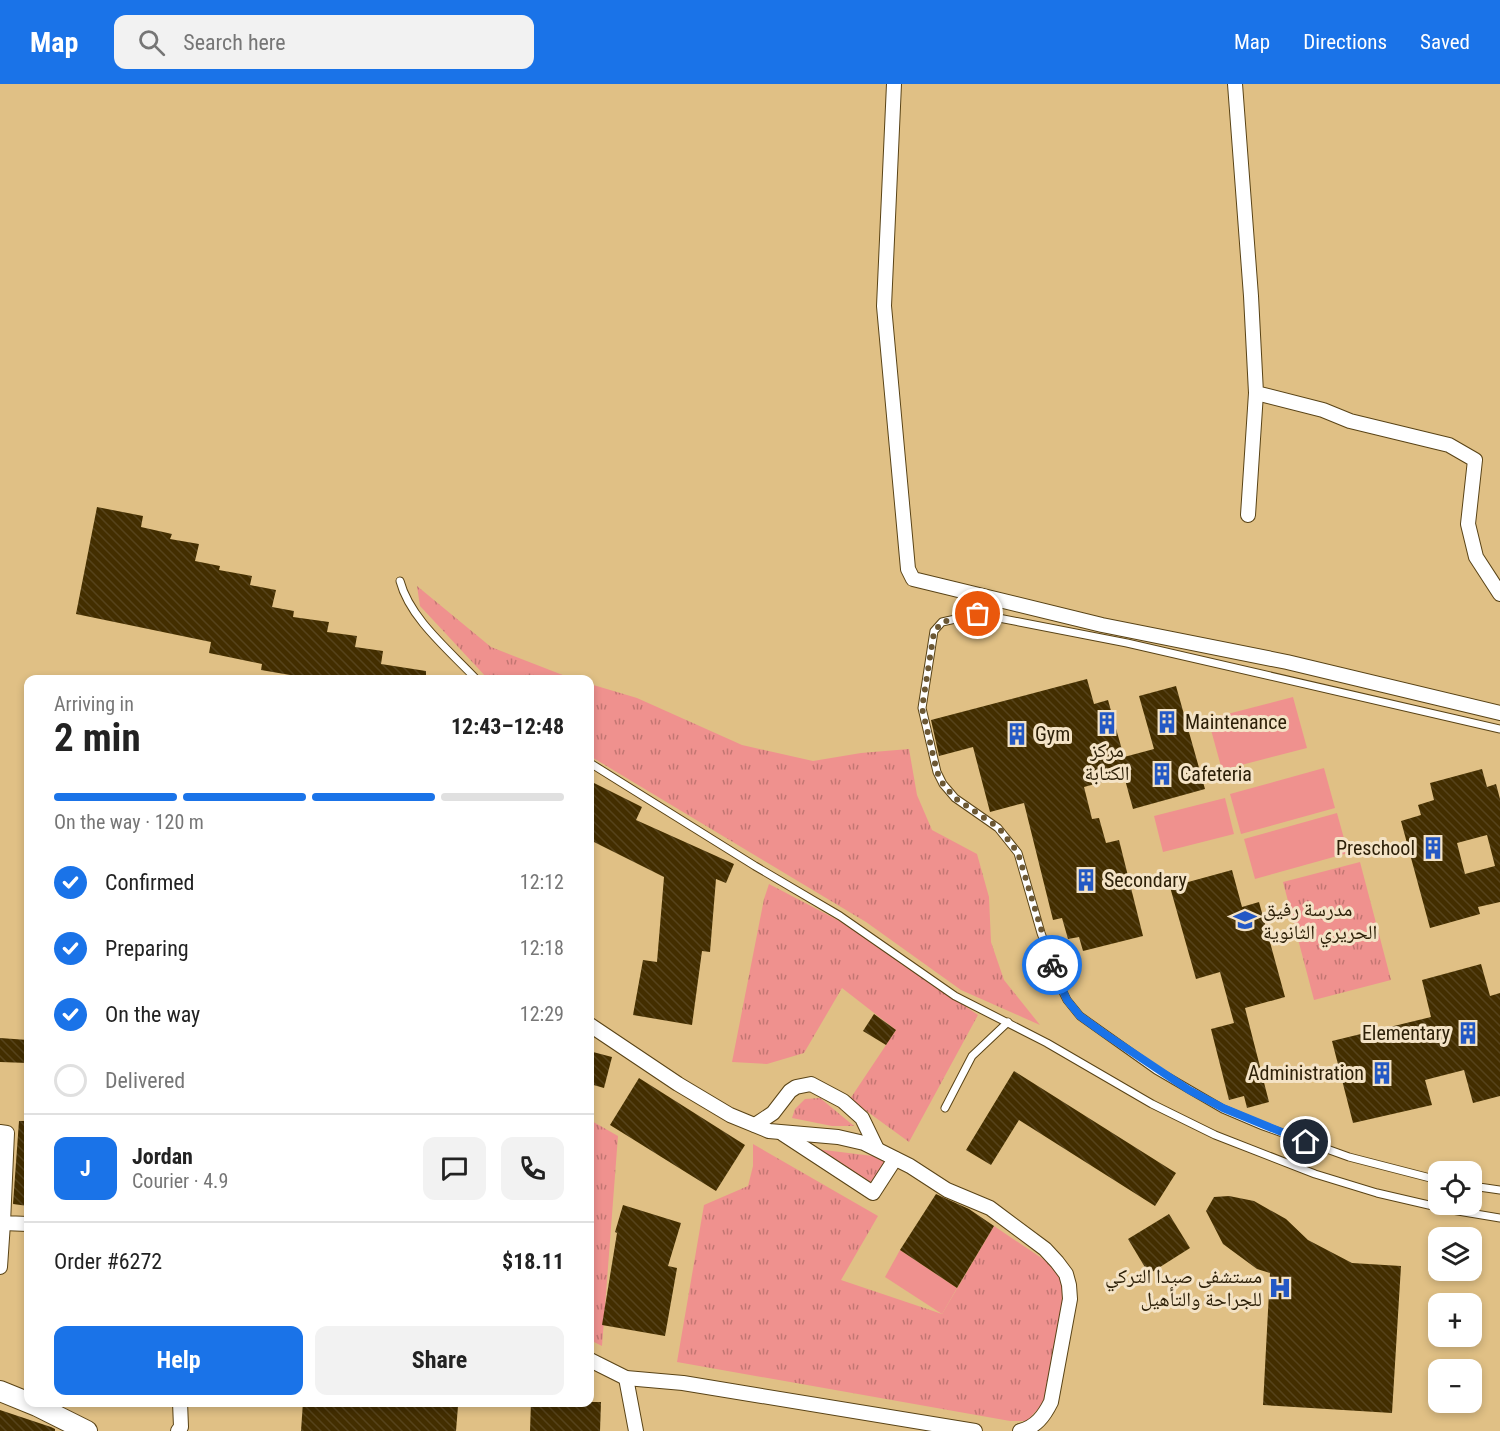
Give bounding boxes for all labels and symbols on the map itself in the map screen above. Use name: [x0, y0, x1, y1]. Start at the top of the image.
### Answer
pin: [952, 588, 1003, 639]
building icon: Maintenance: [1154, 709, 1180, 735]
building icon: مركز الكتابة: [1094, 710, 1120, 736]
place label: Maintenance: [1185, 710, 1287, 734]
building icon: Gym: [1004, 721, 1030, 747]
place label: Gym: [1035, 722, 1070, 746]
place label: مركز الكتابة: [1085, 738, 1129, 785]
building icon: Cafeteria: [1149, 761, 1175, 787]
place label: Cafeteria: [1180, 762, 1252, 786]
building icon: Preschool: [1420, 835, 1446, 861]
place label: Preschool: [1336, 836, 1415, 860]
building icon: Secondary: [1073, 867, 1099, 893]
place label: Secondary: [1104, 868, 1187, 892]
place label: مدرسة رفيق الحريري الثانوية: [1263, 897, 1377, 948]
school or university icon: مدرسة رفيق الحريري الثانوية: [1232, 907, 1258, 933]
courier: [1022, 935, 1082, 995]
building icon: Elementary: [1455, 1020, 1481, 1046]
place label: Elementary: [1362, 1021, 1450, 1045]
building icon: Administration: [1369, 1060, 1395, 1086]
place label: Administration: [1248, 1061, 1364, 1085]
pin: [1280, 1116, 1331, 1167]
place label: مستشفى صيدا التركي للجراحة والتأهيل: [1105, 1264, 1262, 1311]
hospital icon: مستشفى صيدا التركي للجراحة والتأهيل: [1267, 1275, 1293, 1301]

